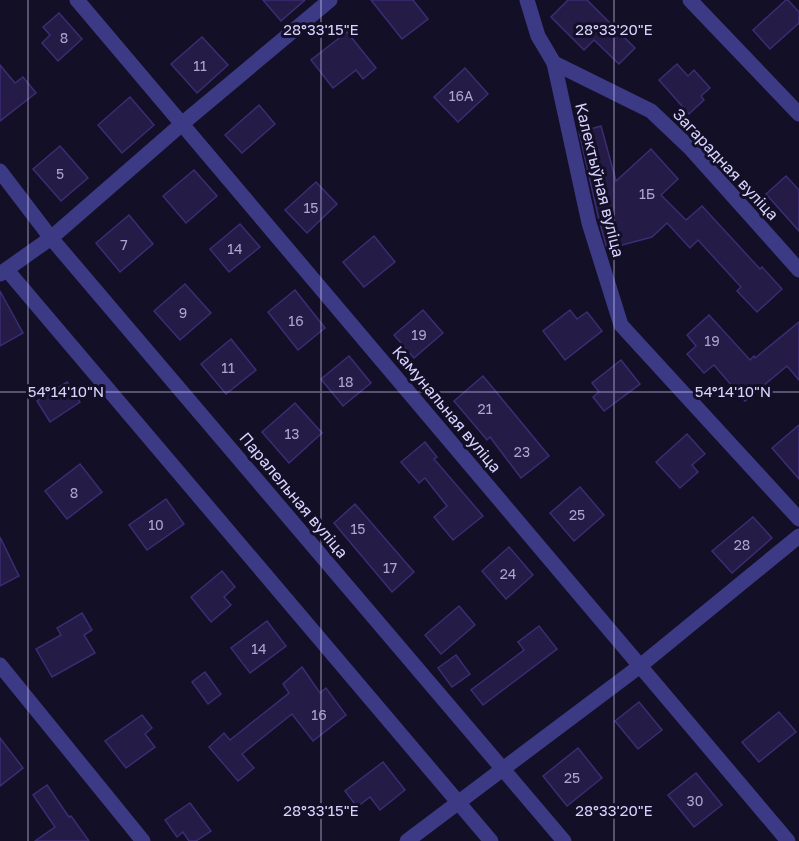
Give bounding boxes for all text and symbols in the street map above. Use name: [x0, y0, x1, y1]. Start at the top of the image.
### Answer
text: 28°33'15"E: [283, 20, 359, 38]
text: 28°33'20"E: [575, 20, 653, 38]
house number: 8: [60, 29, 68, 46]
house number: 11: [193, 57, 207, 74]
house number: 16А: [449, 87, 474, 104]
street label: Калектыўная вуліца: [571, 101, 629, 259]
street label: Загарадная вуліца: [669, 104, 783, 224]
house number: 5: [56, 165, 64, 182]
house number: 1Б: [639, 185, 655, 202]
house number: 15: [304, 199, 318, 216]
house number: 7: [120, 236, 128, 253]
house number: 14: [227, 240, 243, 257]
house number: 9: [179, 304, 187, 321]
house number: 16: [288, 312, 304, 329]
house number: 19: [411, 326, 427, 343]
house number: 19: [704, 332, 720, 349]
street label: Камунальная вуліца: [388, 342, 506, 476]
house number: 11: [221, 359, 235, 376]
house number: 18: [338, 373, 354, 390]
text: 54°14'10"N: [28, 382, 104, 400]
text: 54°14'10"N: [695, 382, 771, 400]
house number: 21: [478, 400, 493, 417]
house number: 13: [285, 425, 299, 442]
street label: Паралельная вуліца: [235, 428, 353, 562]
house number: 23: [514, 443, 530, 460]
house number: 8: [70, 484, 78, 501]
house number: 25: [569, 506, 585, 523]
house number: 10: [148, 516, 164, 533]
house number: 15: [351, 520, 365, 537]
house number: 28: [734, 536, 750, 553]
house number: 17: [383, 559, 397, 576]
house number: 24: [500, 565, 516, 582]
house number: 14: [251, 640, 267, 657]
house number: 16: [311, 706, 327, 723]
house number: 25: [564, 769, 580, 786]
house number: 30: [687, 792, 703, 809]
text: 28°33'15"E: [283, 801, 359, 819]
text: 28°33'20"E: [575, 801, 653, 819]

